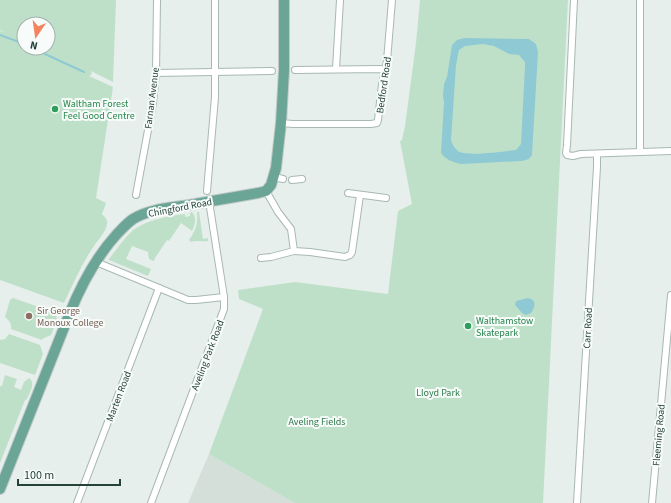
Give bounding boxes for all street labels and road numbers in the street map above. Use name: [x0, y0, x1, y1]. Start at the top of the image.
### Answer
street label: Bedford Road: [373, 56, 395, 114]
street label: Farnan Avenue: [141, 67, 163, 130]
street label: Chingford Road: [147, 195, 213, 221]
street label: Carr Road: [580, 307, 596, 349]
street label: Aveling Park Road: [188, 318, 228, 393]
street label: Marten Road: [103, 369, 135, 424]
street label: Fleeming Road: [649, 404, 669, 467]

